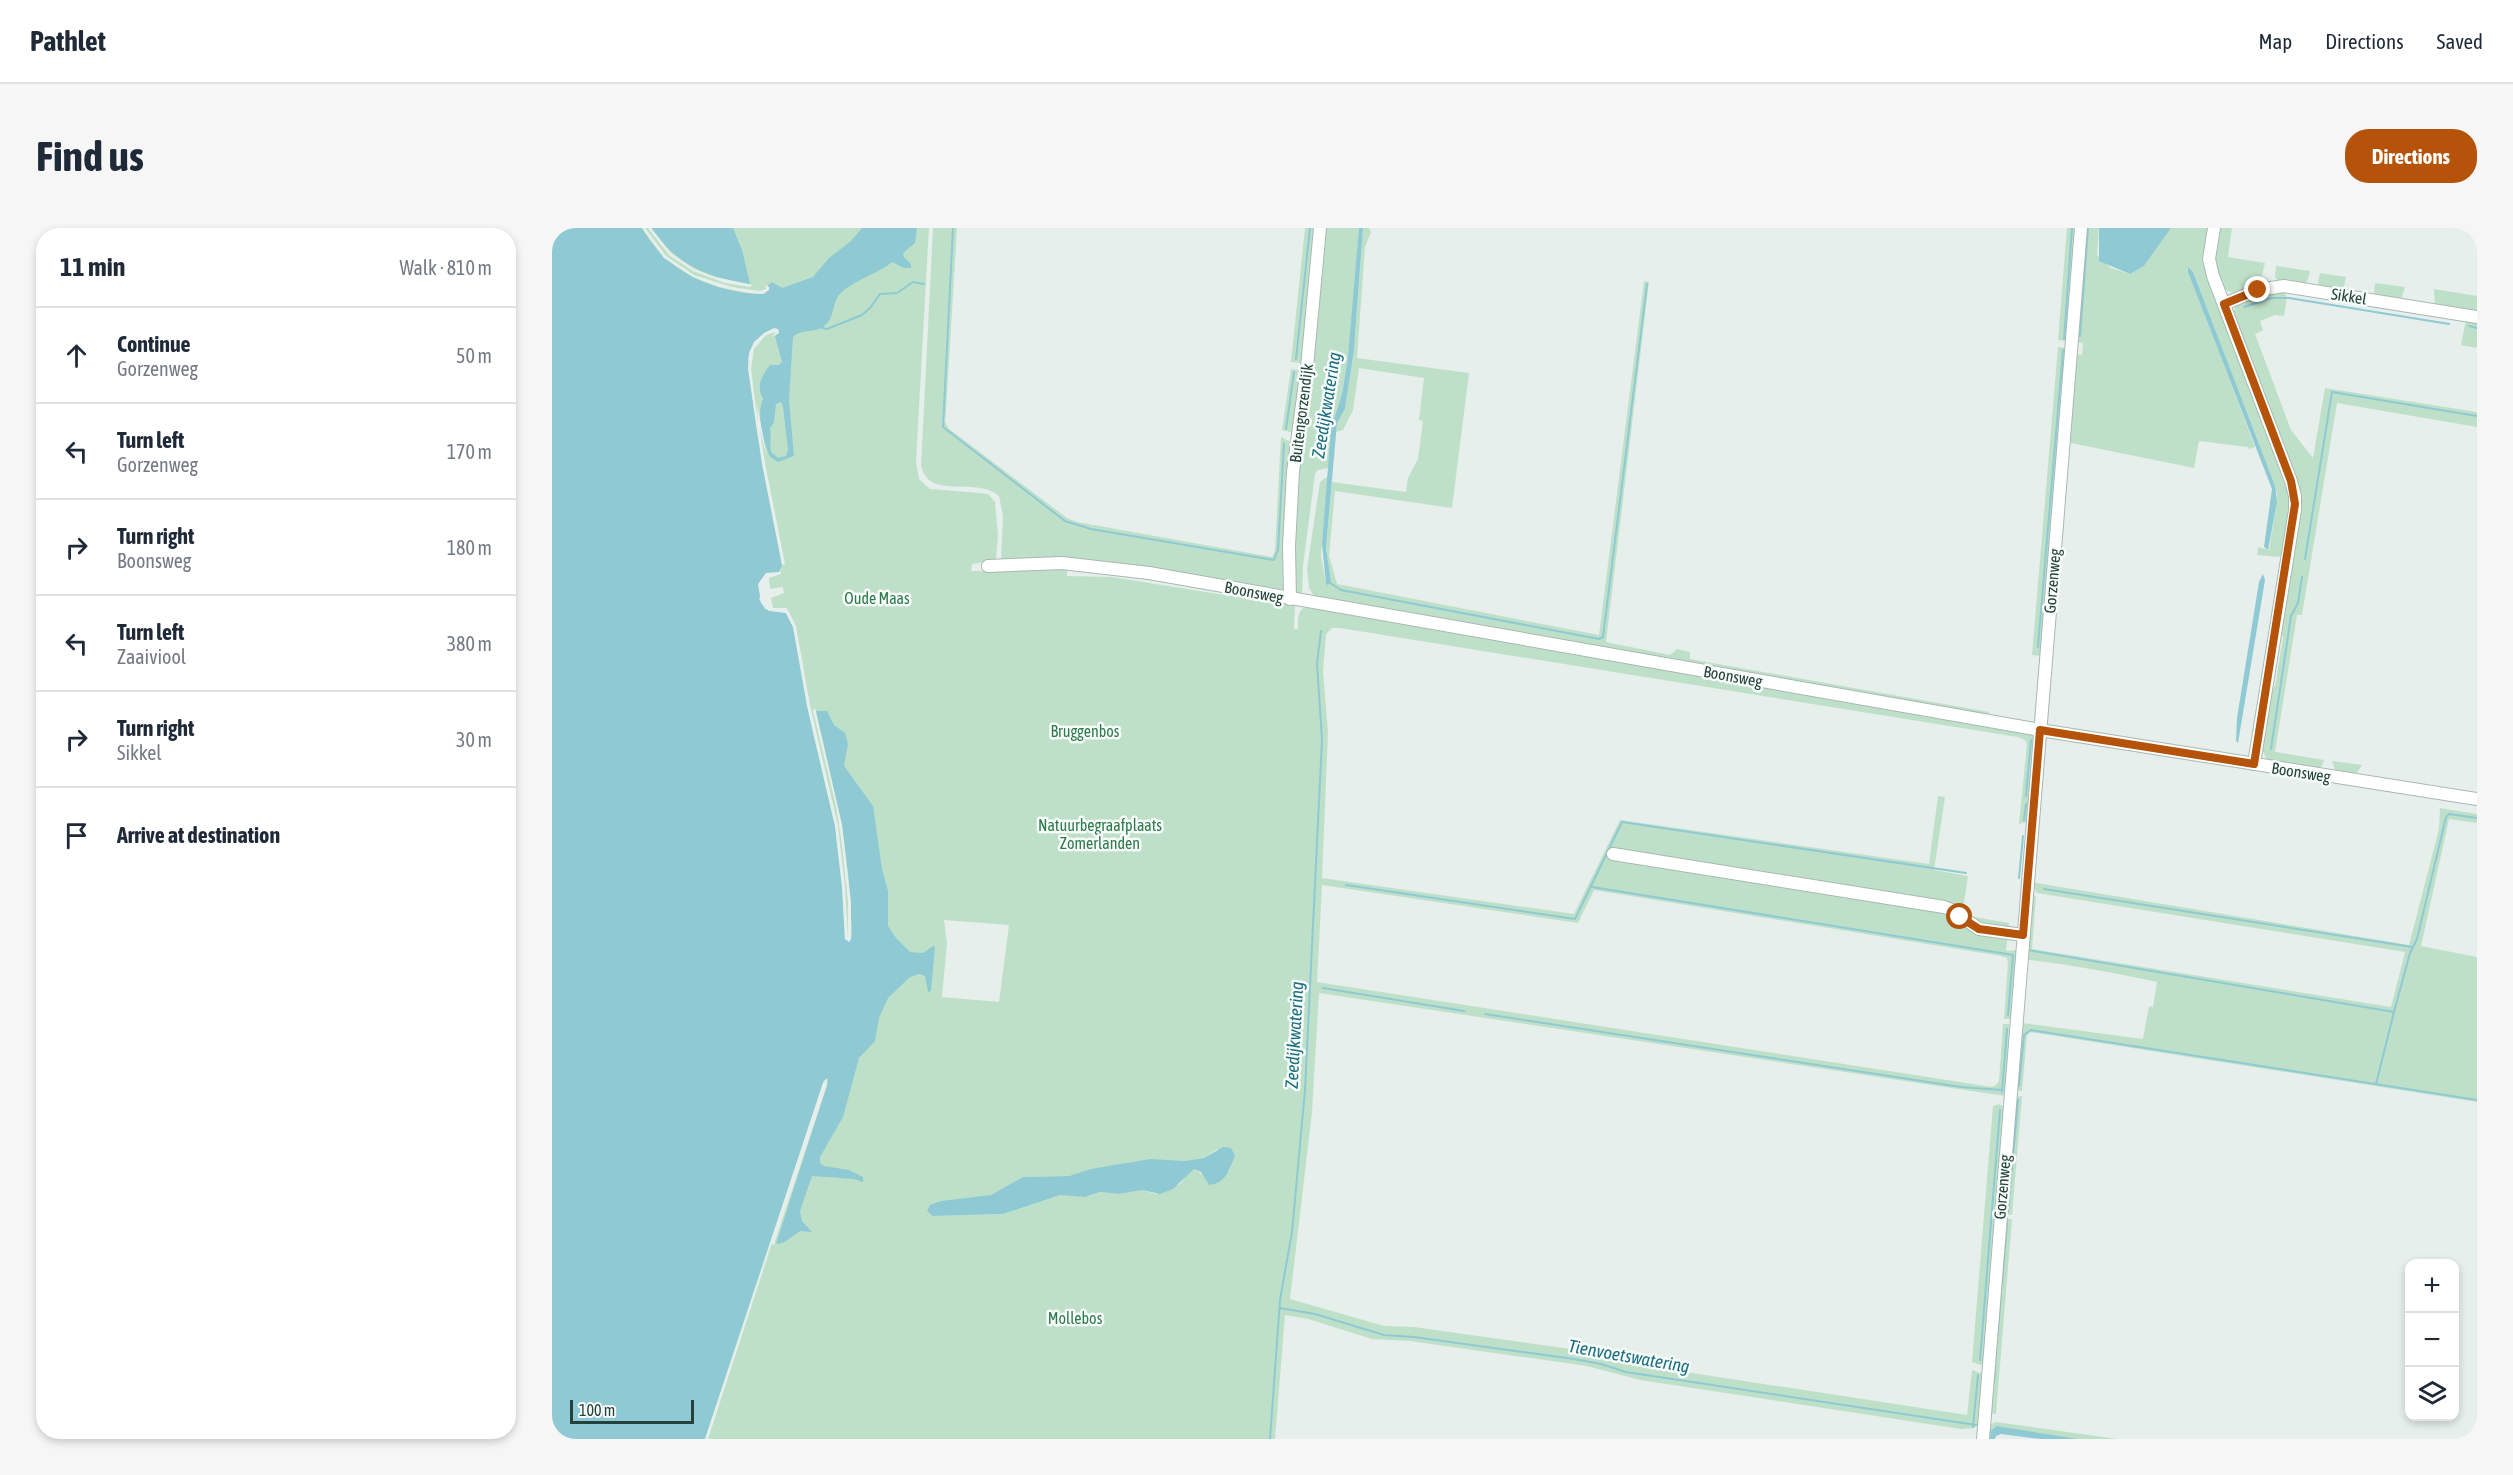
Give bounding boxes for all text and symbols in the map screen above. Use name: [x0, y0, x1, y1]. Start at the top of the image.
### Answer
text: Pathlet: [30, 25, 106, 57]
text: Map: [2258, 29, 2292, 53]
text: Directions: [2325, 29, 2404, 53]
text: Saved: [2437, 29, 2483, 53]
button: Directions: [2345, 129, 2477, 183]
text: Find us: [36, 132, 144, 180]
text: 11 min: [60, 252, 125, 282]
text: Walk · 810 m: [400, 256, 492, 279]
route end: [2244, 276, 2270, 302]
street label: Sikkel: [2330, 284, 2369, 308]
text: Continue: [117, 331, 191, 357]
icon: ahead: [60, 339, 93, 372]
text: 50 m: [456, 344, 492, 367]
water label: Zeedijkwatering: [1307, 350, 1345, 460]
text: Gorzenweg: [117, 357, 198, 380]
street label: Buitengorzendijk: [1286, 362, 1317, 464]
text: Turn left: [117, 427, 184, 453]
icon: left: [60, 435, 93, 468]
text: 170 m: [447, 440, 492, 463]
text: Gorzenweg: [117, 453, 198, 476]
text: Turn right: [117, 523, 194, 549]
icon: right: [60, 531, 93, 564]
text: 180 m: [447, 536, 492, 559]
street label: Gorzenweg: [2040, 548, 2065, 614]
text: Boonsweg: [117, 549, 191, 572]
street label: Boonsweg: [1223, 577, 1285, 608]
park label: Oude Maas: [844, 589, 910, 607]
text: Turn left: [117, 619, 184, 645]
icon: left: [60, 627, 93, 660]
text: 380 m: [447, 632, 492, 655]
text: Zaaiviool: [117, 645, 186, 668]
street label: Boonsweg: [1702, 662, 1764, 691]
text: Turn right: [117, 715, 194, 741]
park label: Bruggenbos: [1051, 722, 1120, 741]
icon: right: [60, 723, 93, 756]
text: 30 m: [456, 728, 492, 751]
text: Sikkel: [117, 741, 162, 764]
street label: Boonsweg: [2270, 758, 2332, 787]
park label: Natuurbegraafplaats Zomerlanden: [1038, 816, 1162, 852]
icon: arrive: [60, 819, 93, 852]
text: Arrive at destination: [117, 822, 280, 848]
route start: [1946, 903, 1972, 929]
water label: Zeedijkwatering: [1281, 981, 1307, 1089]
street label: Gorzenweg: [1990, 1154, 2015, 1220]
map controls: [2405, 1259, 2459, 1421]
button: +: [2405, 1259, 2459, 1313]
park label: Mollebos: [1048, 1309, 1103, 1327]
button: −: [2405, 1313, 2459, 1367]
water label: Tienvoetswatering: [1567, 1335, 1691, 1377]
button: layers: [2405, 1367, 2459, 1421]
scale bar: [570, 1397, 694, 1424]
text: 100 m: [579, 1401, 615, 1419]

